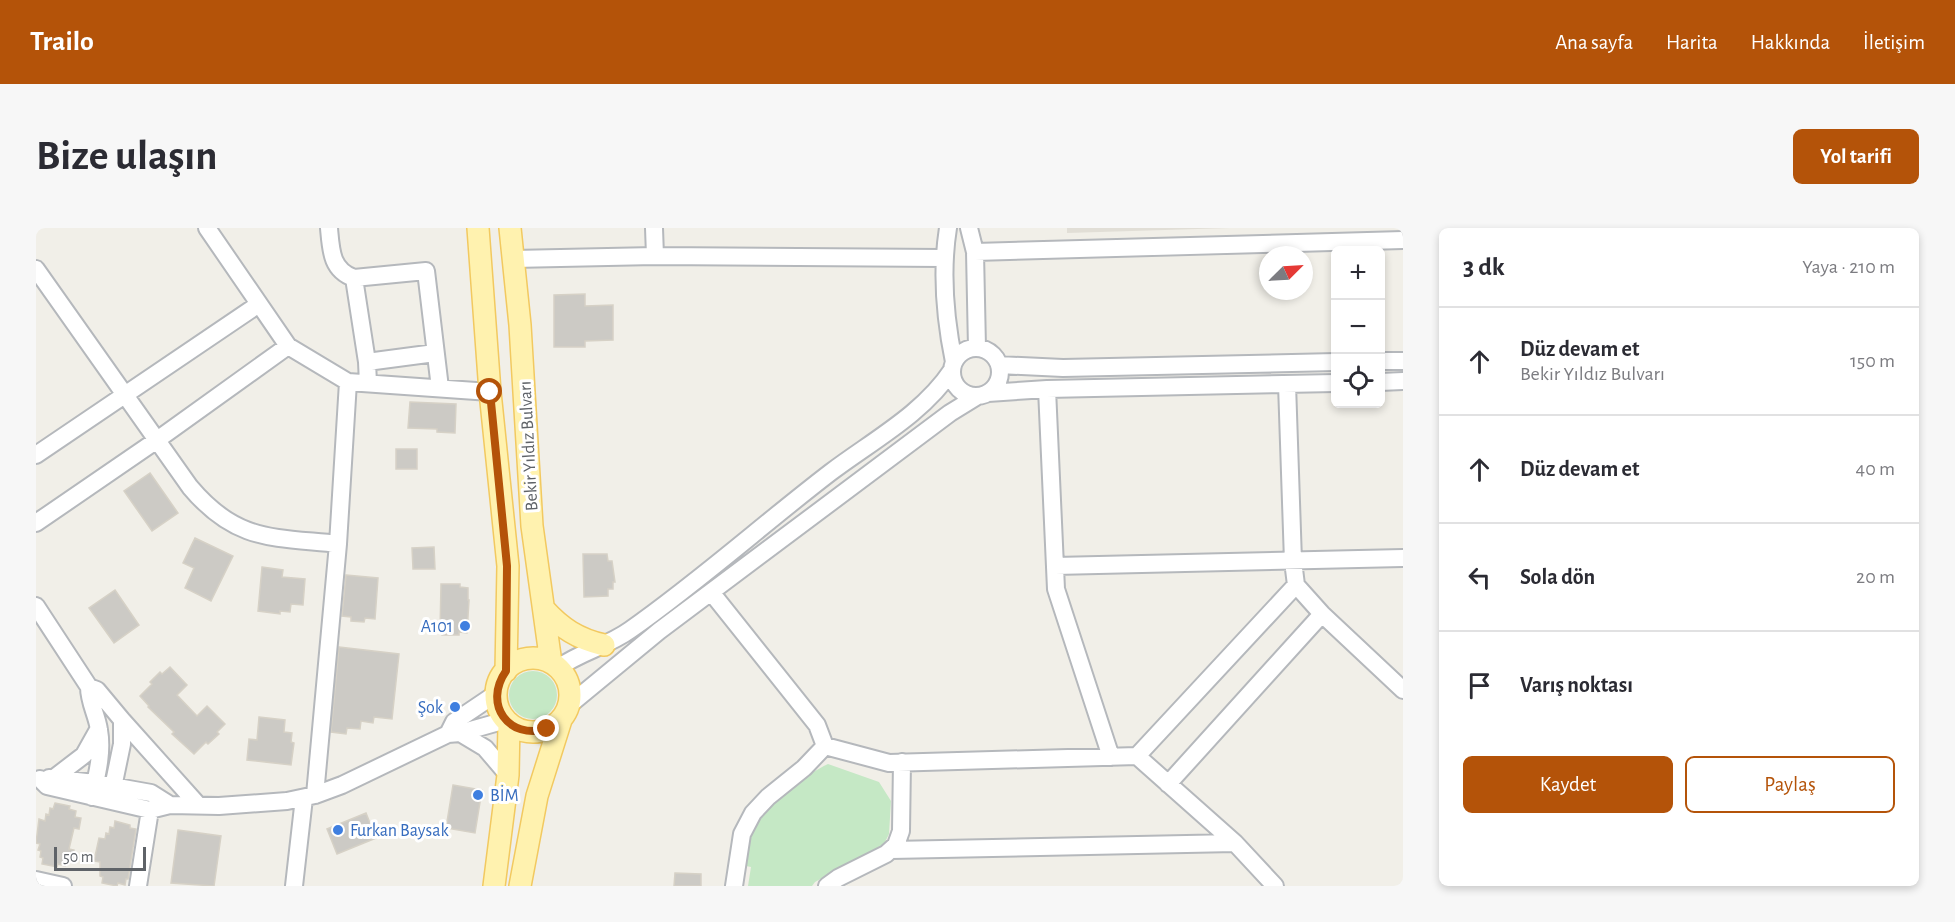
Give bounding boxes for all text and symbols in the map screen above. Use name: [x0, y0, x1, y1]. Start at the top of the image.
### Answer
text: Trailo: [30, 28, 94, 56]
text: Ana sayfa: [1555, 32, 1633, 53]
text: Harita: [1666, 32, 1718, 53]
text: Hakkında: [1751, 32, 1830, 53]
text: İletişim: [1863, 32, 1925, 53]
button: Yol tarifi: [1793, 129, 1919, 184]
text: Bize ulaşın: [36, 135, 217, 177]
north arrow: [1259, 246, 1313, 300]
map controls: [1331, 246, 1385, 408]
button: +: [1331, 246, 1385, 300]
text: 3 dk: [1463, 254, 1505, 280]
text: Yaya · 210 m: [1802, 257, 1895, 277]
button: −: [1331, 300, 1385, 354]
text: Düz devam et: [1520, 338, 1639, 360]
icon: ahead: [1463, 345, 1496, 378]
text: 150 m: [1850, 351, 1895, 371]
button: locate: [1331, 354, 1385, 408]
text: Bekir Yıldız Bulvarı: [1520, 364, 1665, 384]
route start: [476, 378, 502, 404]
street label: Bekir Yıldız Bulvarı: [517, 380, 541, 511]
icon: ahead: [1463, 453, 1496, 486]
text: Düz devam et: [1520, 458, 1639, 480]
text: 40 m: [1856, 459, 1895, 479]
icon: left: [1463, 561, 1496, 594]
text: Sola dön: [1520, 566, 1595, 588]
text: 20 m: [1856, 567, 1895, 587]
place label: A101: [421, 618, 453, 636]
marker: A101: [458, 619, 472, 633]
icon: arrive: [1463, 669, 1496, 702]
text: Varış noktası: [1520, 674, 1633, 696]
place label: Şok: [418, 699, 444, 717]
marker: Şok: [448, 700, 462, 714]
route end: [533, 715, 559, 741]
button: Kaydet: [1463, 756, 1673, 813]
button: Paylaş: [1685, 756, 1895, 813]
place label: BİM: [490, 785, 519, 805]
marker: BİM: [471, 788, 485, 802]
place label: Furkan Baysak: [350, 822, 449, 840]
marker: Furkan Baysak: [331, 823, 345, 837]
scale bar: [54, 844, 146, 872]
text: 50 m: [63, 849, 94, 865]

